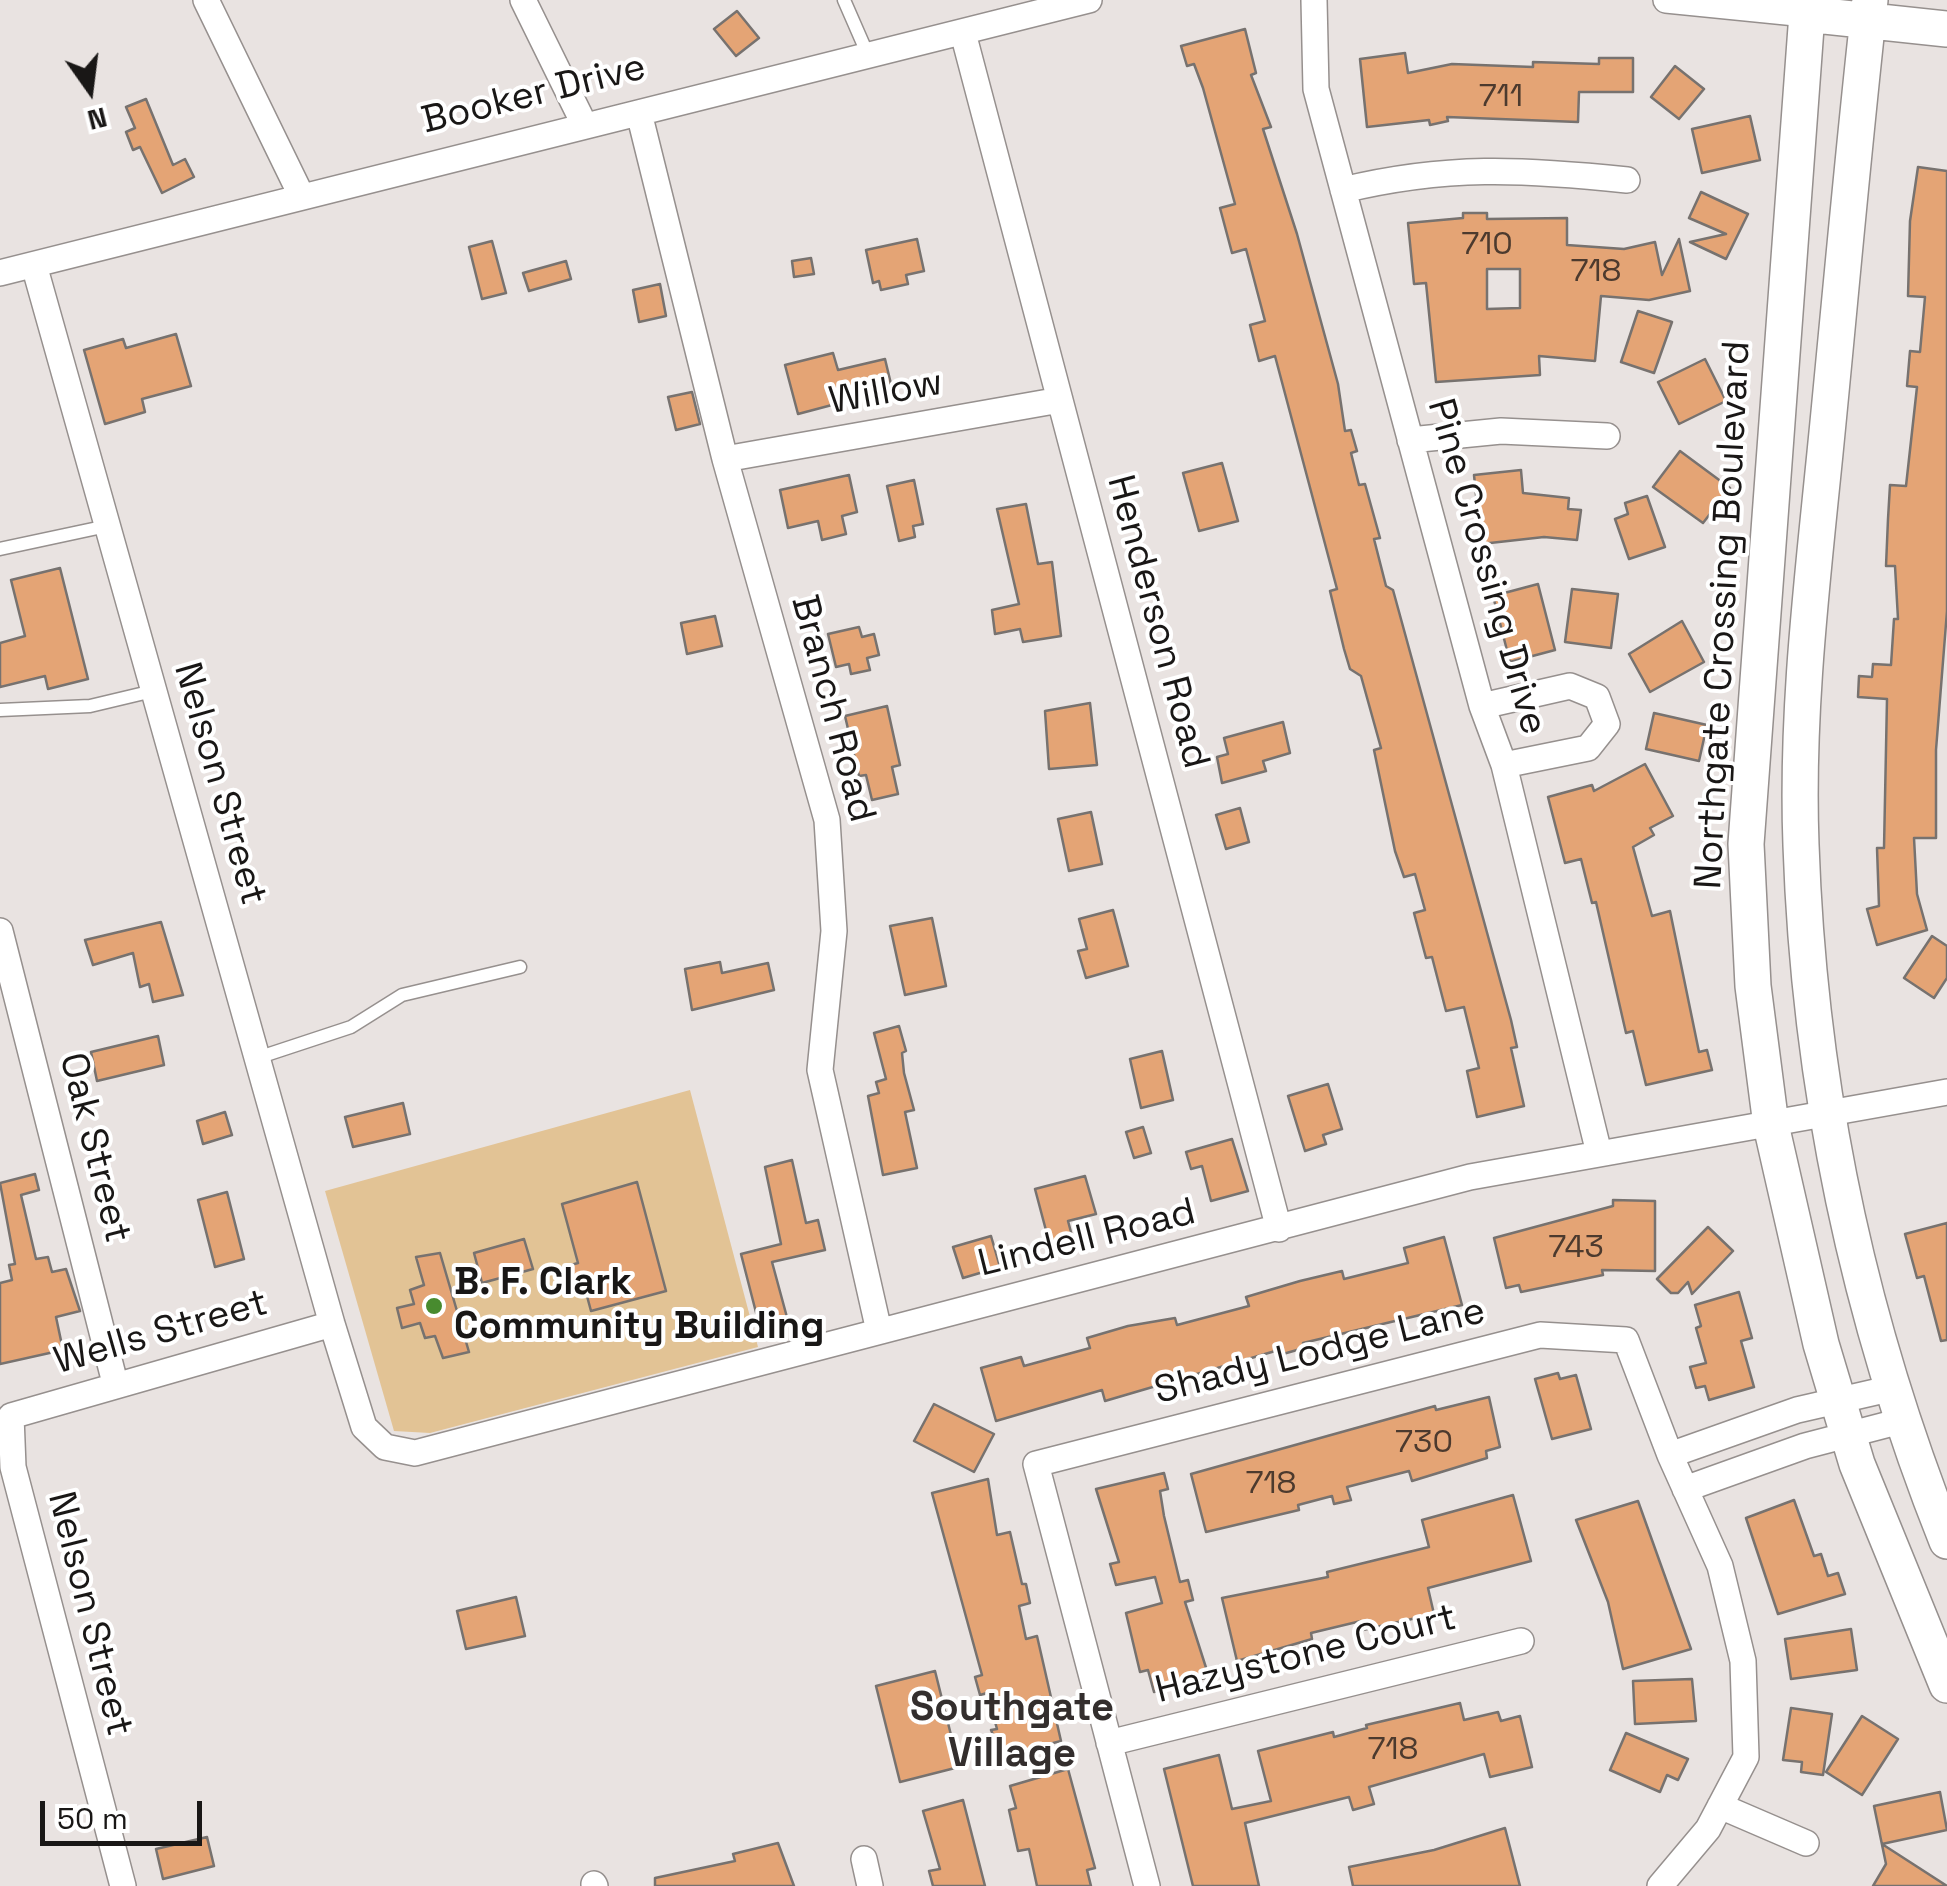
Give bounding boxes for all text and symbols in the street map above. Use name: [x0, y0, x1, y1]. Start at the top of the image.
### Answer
north arrow: [40, 40, 140, 140]
street label: Booker Drive: [417, 45, 651, 145]
house number: 711: [1479, 78, 1523, 116]
text: N: [84, 99, 111, 139]
house number: 710: [1461, 226, 1513, 264]
house number: 718: [1570, 253, 1622, 291]
street label: Northgate Crossing Boulevard: [1687, 340, 1761, 890]
street label: Willow: [826, 361, 946, 425]
street label: Pine Crossing Drive: [1416, 394, 1556, 740]
street label: Henderson Road: [1096, 470, 1218, 774]
street label: Branch Road: [780, 591, 884, 827]
street label: Nelson Street: [163, 658, 275, 910]
street label: Oak Street: [48, 1049, 140, 1247]
street label: Lindell Road: [974, 1190, 1200, 1288]
house number: 743: [1548, 1229, 1604, 1267]
place label: B. F. Clark Community Building: [454, 1261, 824, 1350]
street label: Wells Street: [49, 1281, 273, 1385]
street label: Shady Lodge Lane: [1150, 1289, 1490, 1415]
marker: B. F. Clark Community Building: [423, 1295, 445, 1317]
house number: 730: [1395, 1424, 1453, 1462]
house number: 718: [1245, 1465, 1297, 1503]
street label: Nelson Street: [37, 1487, 141, 1741]
street label: Hazystone Court: [1151, 1596, 1461, 1714]
district label: Southgate Village: [910, 1685, 1114, 1779]
house number: 718: [1367, 1731, 1419, 1769]
scale bar: [45, 1781, 208, 1843]
text: 50 m: [57, 1799, 128, 1838]

